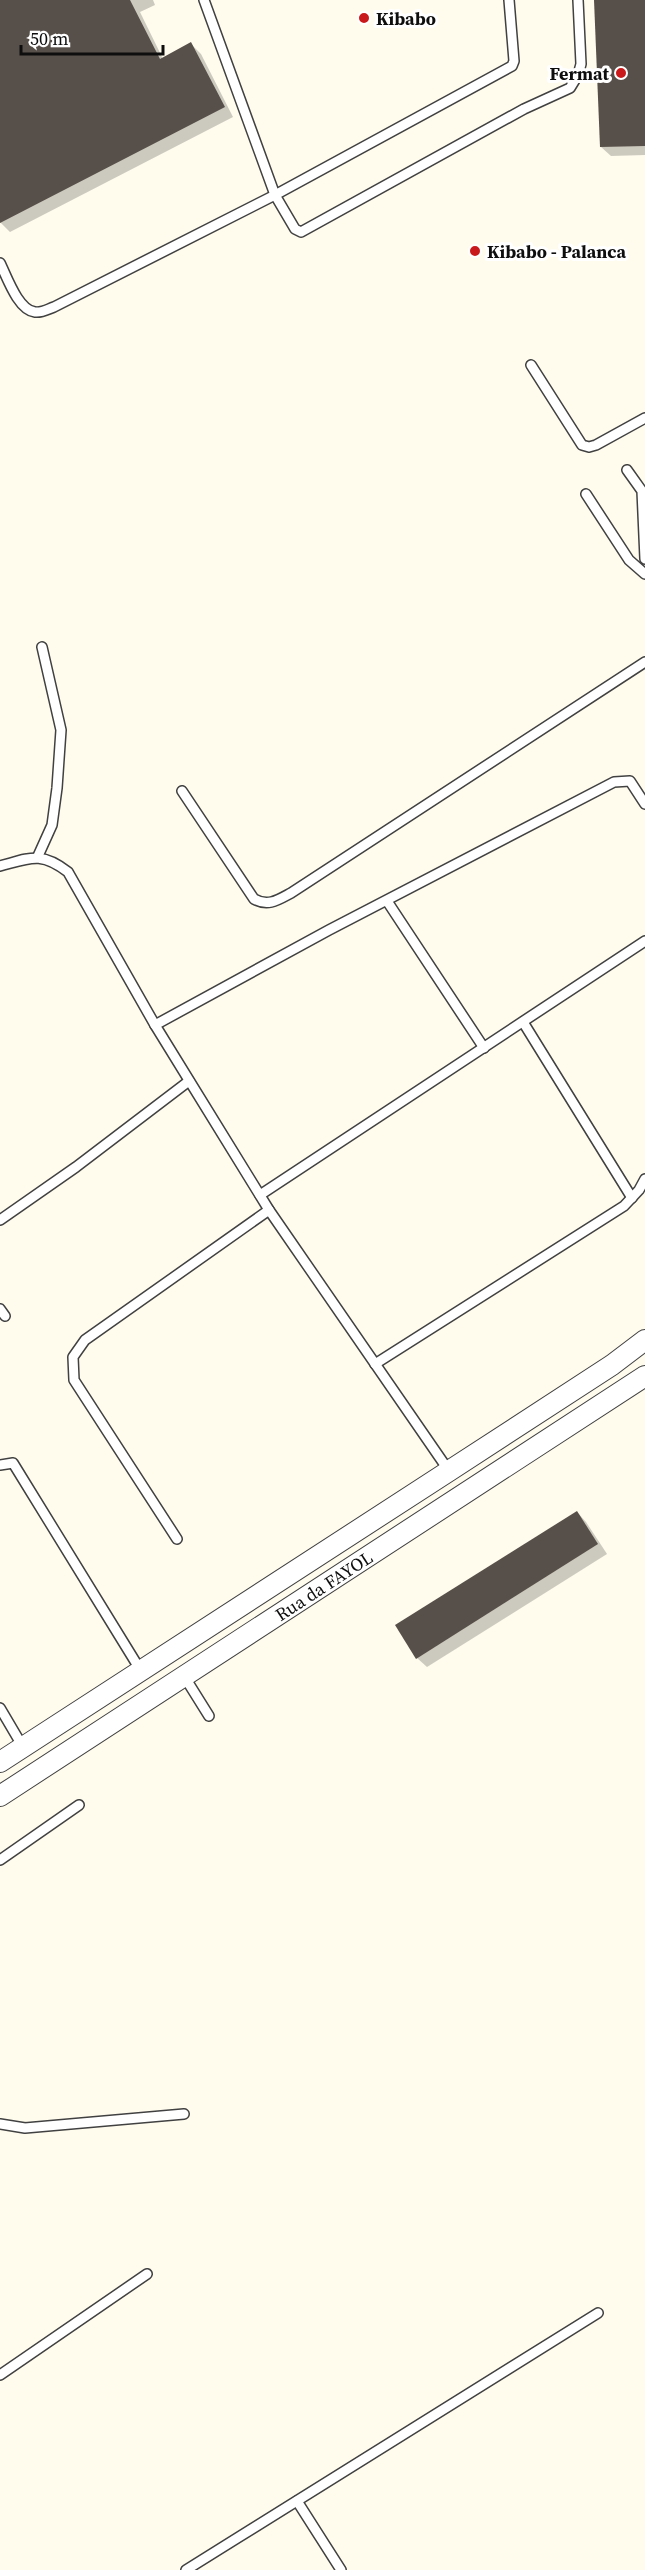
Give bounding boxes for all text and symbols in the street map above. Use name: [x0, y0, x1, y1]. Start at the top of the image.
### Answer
place label: Kibabo: [376, 6, 436, 31]
marker: Kibabo: [357, 11, 371, 25]
scale bar: [21, 18, 164, 56]
text: 50 m: [30, 26, 68, 51]
place label: Fermat: [550, 61, 610, 86]
marker: Fermat: [614, 66, 628, 80]
place label: Kibabo - Palanca: [487, 239, 626, 264]
marker: Kibabo - Palanca: [468, 244, 482, 258]
street label: Rua da FAYOL: [270, 1544, 377, 1626]

